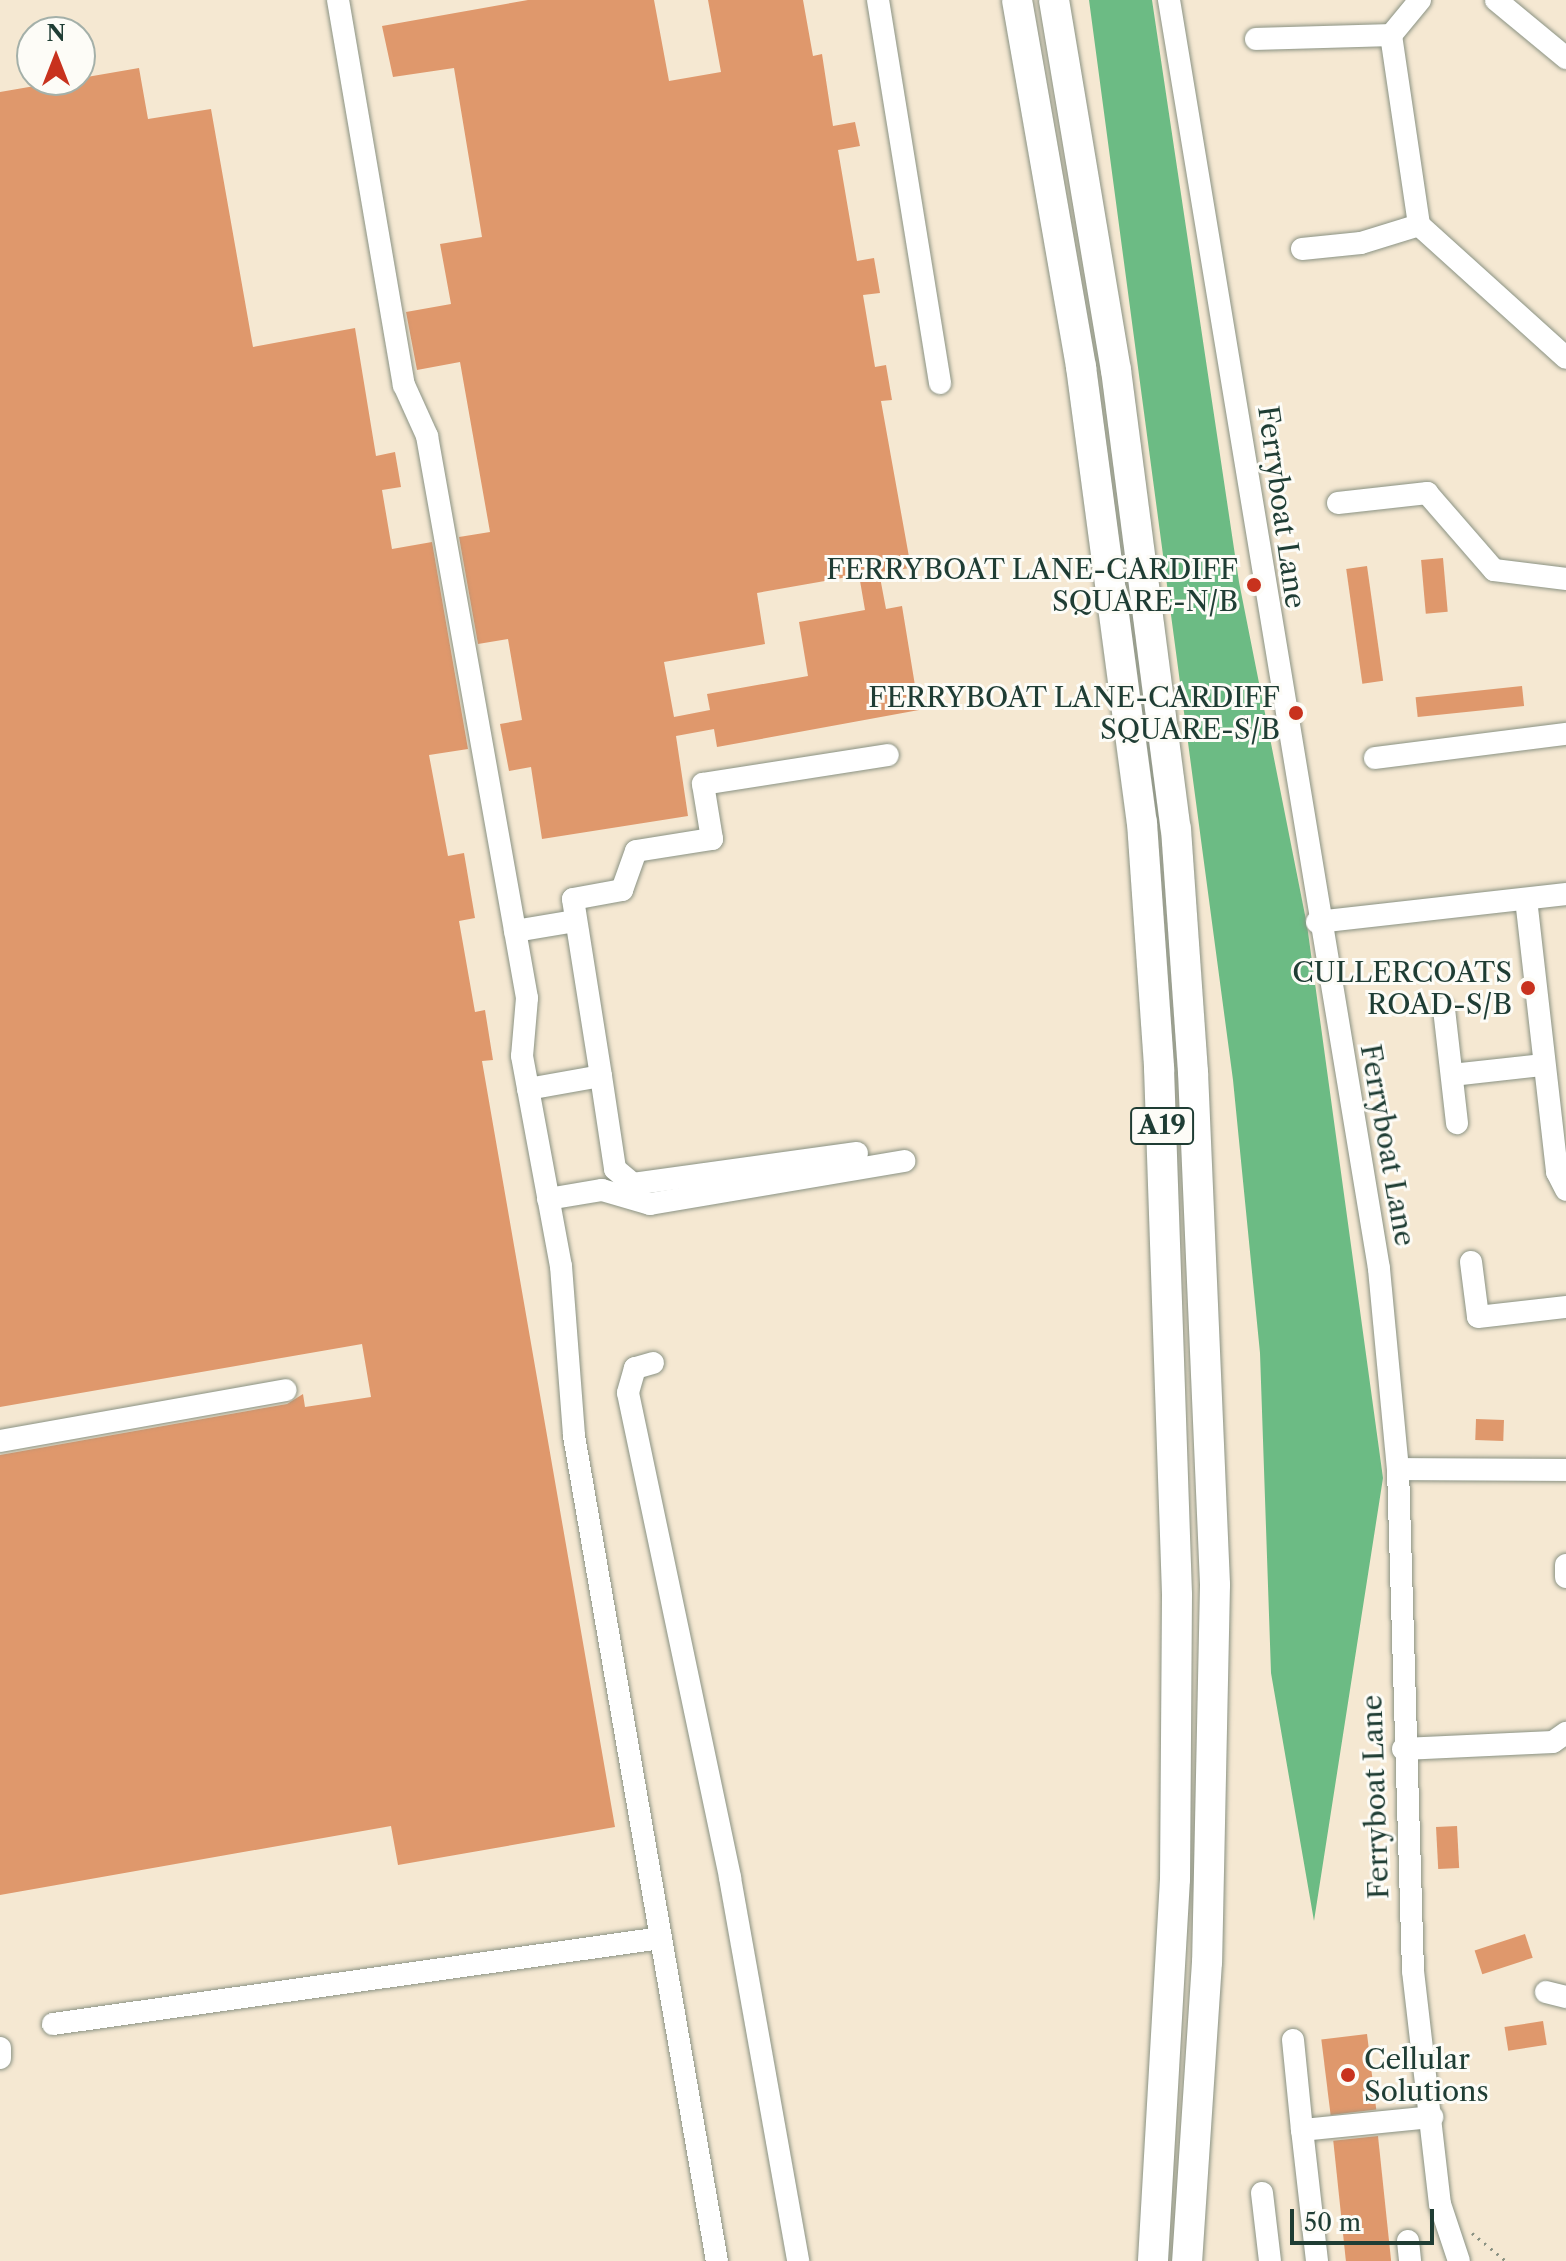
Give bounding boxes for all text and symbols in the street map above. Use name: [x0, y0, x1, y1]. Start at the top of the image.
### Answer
north arrow: [16, 16, 96, 96]
text: N: [46, 20, 66, 47]
street label: Ferryboat Lane: [1251, 403, 1313, 611]
place label: FERRYBOAT LANE-CARDIFF SQUARE-N/B: [826, 552, 1238, 618]
marker: FERRYBOAT LANE-CARDIFF SQUARE-N/B: [1245, 576, 1263, 594]
place label: FERRYBOAT LANE-CARDIFF SQUARE-S/B: [868, 680, 1280, 746]
marker: FERRYBOAT LANE-CARDIFF SQUARE-S/B: [1287, 704, 1305, 722]
place label: CULLERCOATS ROAD-S/B: [1292, 955, 1512, 1021]
marker: CULLERCOATS ROAD-S/B: [1519, 979, 1537, 997]
street label: Ferryboat Lane: [1354, 1041, 1422, 1249]
road number: A19: [1130, 1104, 1194, 1148]
street label: Ferryboat Lane: [1355, 1694, 1395, 1900]
place label: Cellular Solutions: [1364, 2042, 1489, 2108]
marker: Cellular Solutions: [1339, 2066, 1357, 2084]
scale bar: [1294, 2193, 1438, 2243]
text: 50 m: [1304, 2208, 1361, 2237]

